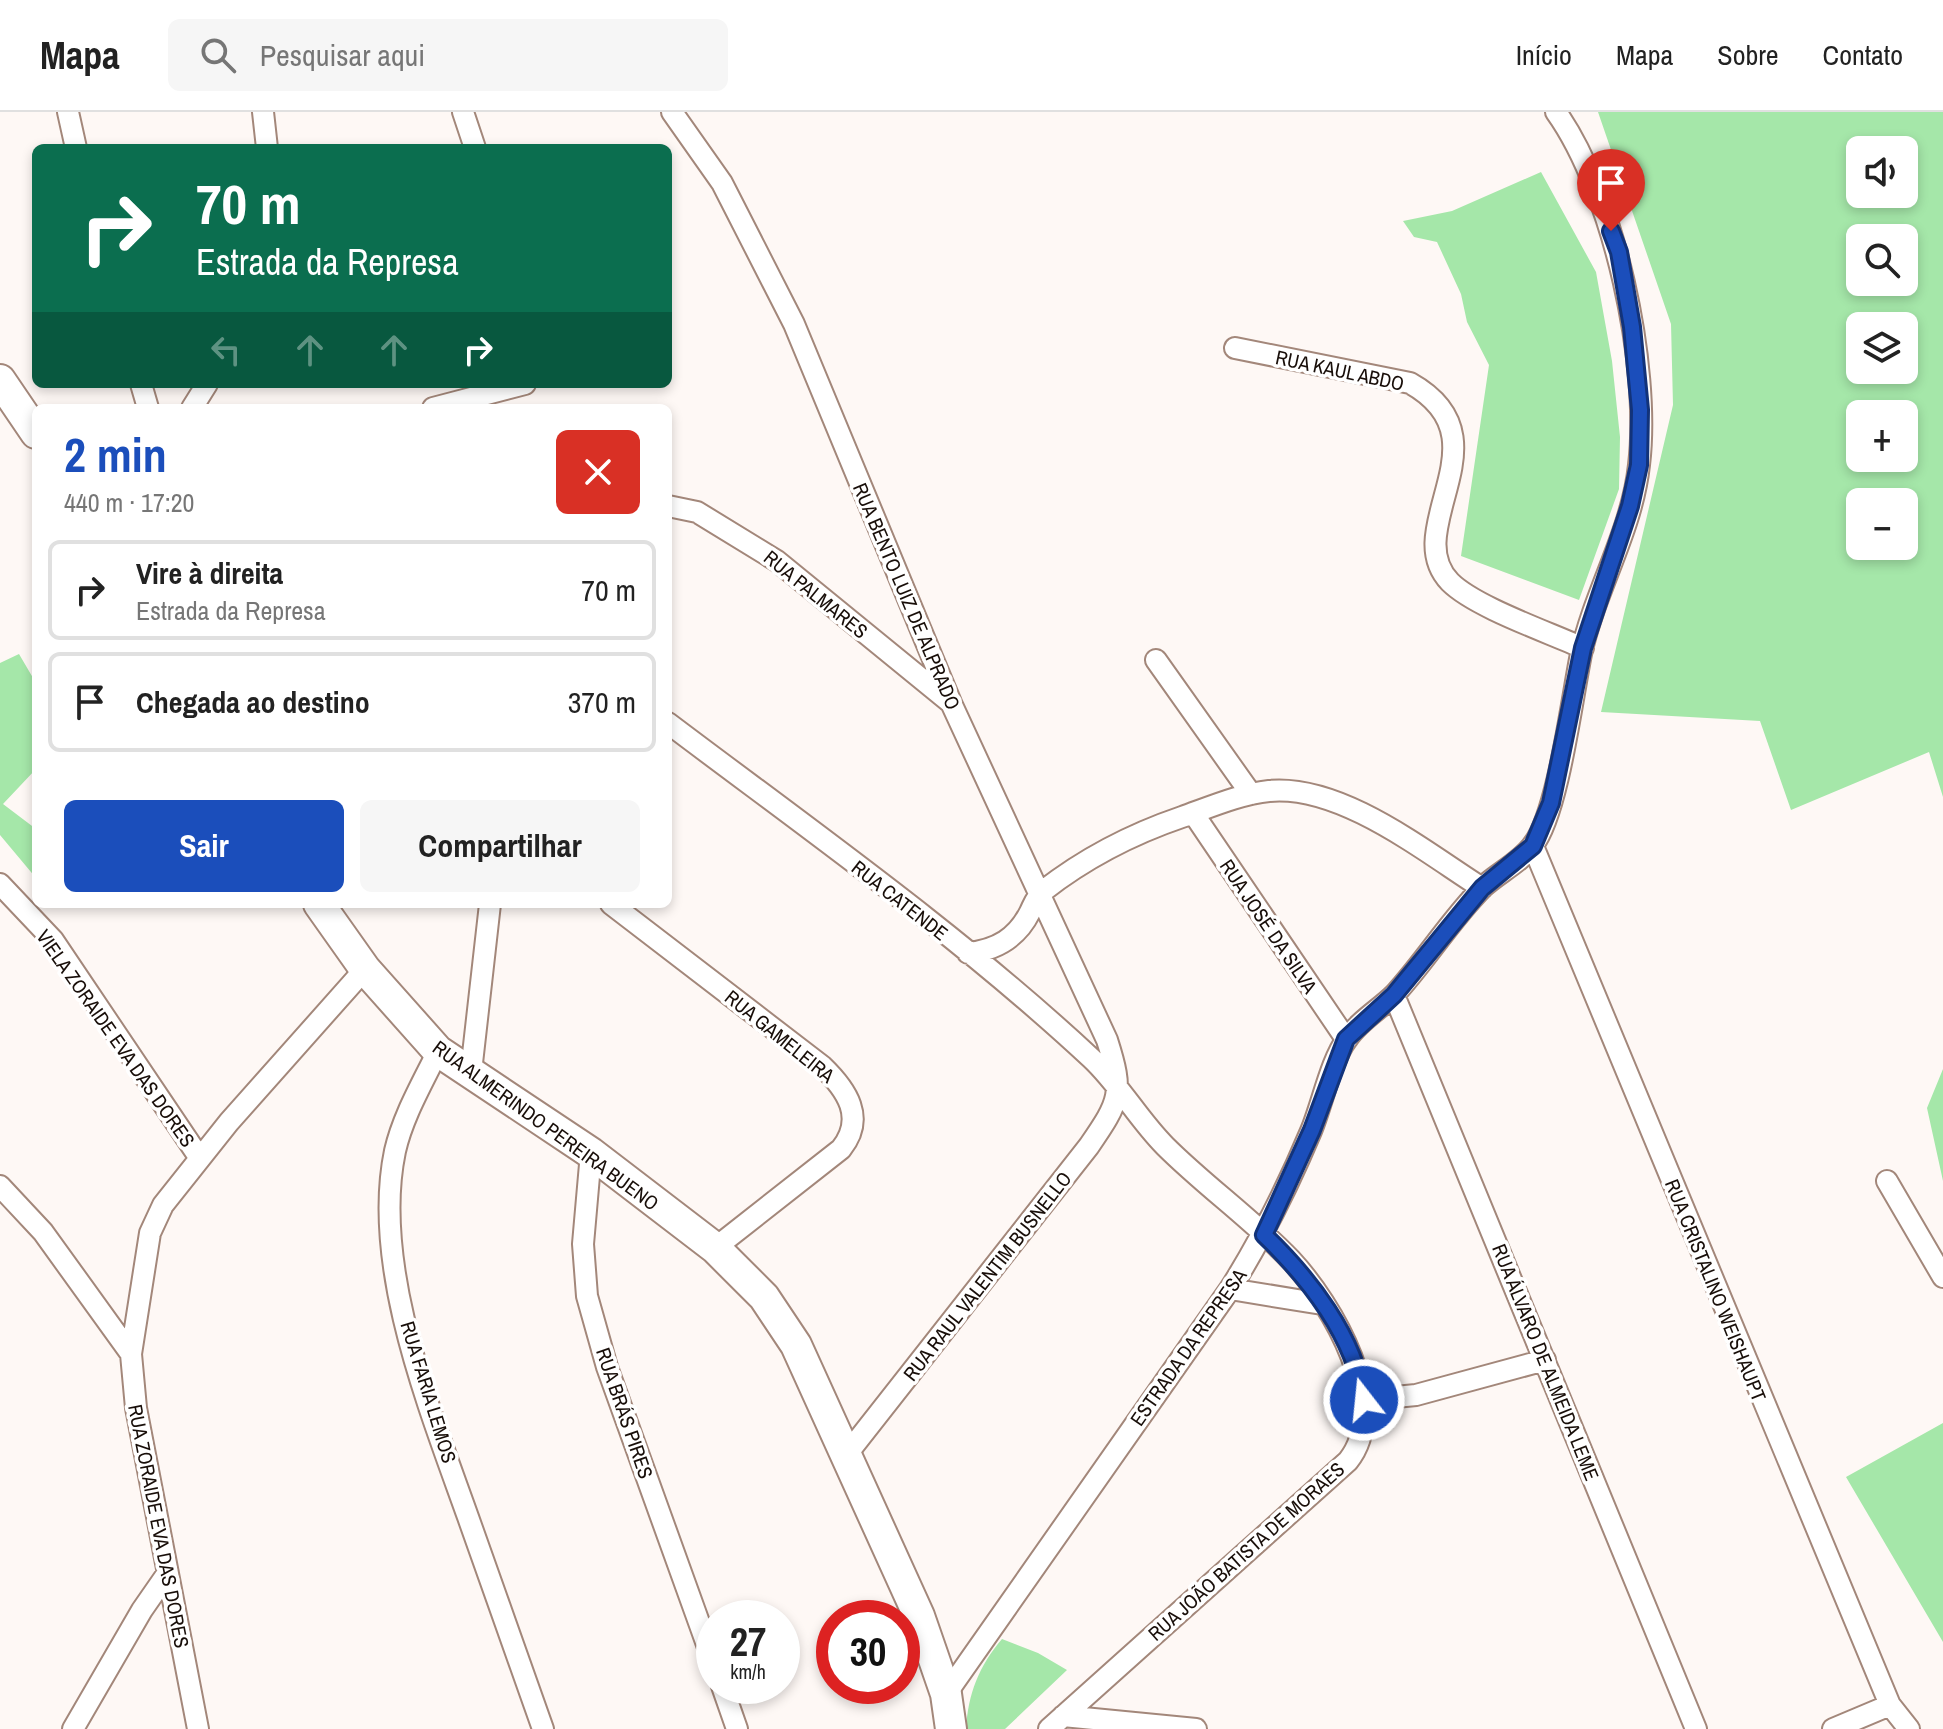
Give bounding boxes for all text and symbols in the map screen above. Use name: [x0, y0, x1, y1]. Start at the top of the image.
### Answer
search box: [168, 19, 728, 91]
text: Mapa: [40, 30, 120, 81]
icon: search: [196, 33, 240, 77]
text: Pesquisar aqui: [260, 35, 425, 75]
text: Início: [1516, 36, 1572, 74]
text: Mapa: [1616, 36, 1673, 74]
text: Sobre: [1717, 36, 1779, 74]
text: Contato: [1823, 36, 1903, 74]
map controls: [1846, 136, 1918, 560]
button: sound: [1846, 136, 1918, 208]
pin: [1577, 149, 1645, 231]
icon: arrive: [1589, 161, 1633, 205]
text: 70 m: [196, 166, 301, 241]
icon: right: [64, 176, 168, 280]
button: search: [1846, 224, 1918, 296]
text: Estrada da Represa: [196, 238, 459, 286]
button: layers: [1846, 312, 1918, 384]
icon: left: [204, 328, 248, 372]
icon: ahead: [288, 328, 332, 372]
icon: ahead: [372, 328, 416, 372]
icon: right: [456, 328, 500, 372]
street label: RUA KAUL ABDO: [1273, 343, 1407, 397]
button: +: [1846, 400, 1918, 472]
text: 2 min: [64, 422, 167, 487]
button: close: [556, 430, 640, 514]
street label: RUA BENTO LUIZ DE ALPRADO: [847, 478, 967, 714]
text: 440 m · 17:20: [64, 485, 194, 520]
button: −: [1846, 488, 1918, 560]
street label: RUA PALMARES: [758, 544, 874, 644]
text: Vire à direita: [136, 553, 283, 593]
icon: right: [68, 568, 112, 612]
text: 70 m: [581, 570, 636, 610]
text: Estrada da Represa: [136, 593, 326, 628]
icon: arrive: [68, 680, 112, 724]
text: Chegada ao destino: [136, 682, 370, 722]
text: 370 m: [568, 682, 636, 722]
button: Sair: [64, 800, 344, 892]
button: Compartilhar: [360, 800, 640, 892]
street label: RUA CATENDE: [846, 854, 954, 946]
street label: RUA JOSÉ DA SILVA: [1214, 854, 1324, 998]
street label: VIELA ZORAIDE EVA DAS DORES: [31, 924, 202, 1152]
street label: RUA GAMELEIRA: [719, 983, 841, 1089]
street label: RUA ALMERINDO PEREIRA BUENO: [427, 1034, 665, 1216]
street label: RUA RAUL VALENTIM BUSNELLO: [897, 1166, 1077, 1386]
street label: RUA CRISTALINO WEISHAUPT: [1659, 1175, 1773, 1405]
street label: RUA ÁLVARO DE ALMEIDA LEME: [1486, 1240, 1606, 1484]
street label: ESTRADA DA REPRESA: [1124, 1263, 1252, 1431]
street label: RUA FARIA LEMOS: [395, 1318, 463, 1466]
street label: RUA BRÁS PIRES: [590, 1344, 660, 1482]
position arrow: [1322, 1358, 1406, 1442]
street label: RUA ZORAIDE EVA DAS DORES: [122, 1402, 196, 1650]
street label: RUA JOÃO BATISTA DE MORAES: [1142, 1455, 1350, 1647]
speed limit sign: 30: [816, 1600, 920, 1704]
text: 27: [730, 1615, 766, 1668]
text: km/h: [730, 1658, 766, 1685]

